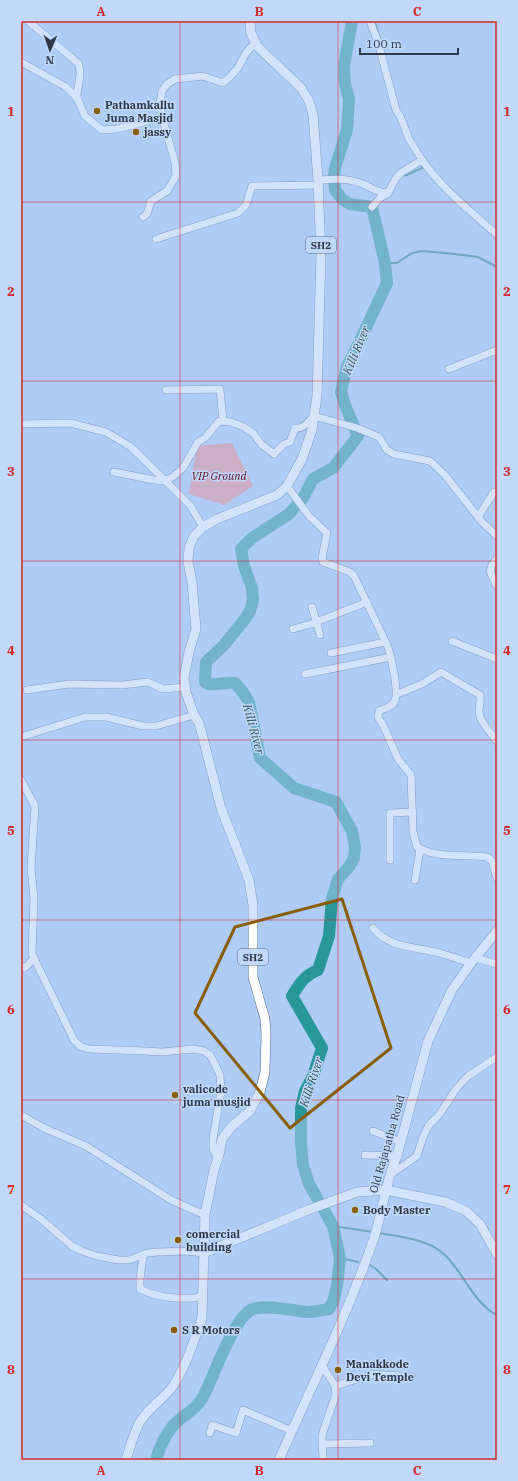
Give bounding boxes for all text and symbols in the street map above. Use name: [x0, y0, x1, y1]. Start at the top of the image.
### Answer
text: A: [96, 3, 106, 20]
text: B: [254, 3, 264, 20]
text: C: [413, 3, 422, 20]
north arrow: [30, 30, 70, 70]
scale bar: [360, 30, 458, 56]
text: 100 m: [366, 36, 402, 51]
text: N: [45, 53, 54, 67]
place label: Pathamkallu Juma Masjid: [105, 98, 174, 125]
text: 1: [7, 103, 15, 120]
text: 1: [503, 103, 511, 120]
marker: Pathamkallu Juma Masjid: [92, 106, 102, 116]
place label: jassy: [142, 125, 172, 139]
marker: jassy: [131, 127, 141, 137]
road number: SH2: [306, 237, 336, 253]
text: 2: [7, 283, 15, 300]
text: 2: [503, 283, 511, 300]
water label: Killi River: [339, 323, 373, 378]
text: 3: [7, 463, 15, 480]
text: 3: [503, 463, 511, 480]
park label: VIP Ground: [192, 469, 247, 483]
text: 4: [7, 642, 15, 659]
text: 4: [503, 642, 511, 659]
water label: Killi River: [240, 701, 268, 757]
text: 5: [7, 822, 15, 839]
text: 5: [503, 822, 511, 839]
road number: SH2: [238, 949, 268, 965]
text: 6: [7, 1001, 15, 1018]
text: 6: [503, 1001, 511, 1018]
water label: Killi River: [296, 1054, 326, 1110]
place label: valicode juma musjid: [181, 1082, 251, 1109]
marker: valicode juma musjid: [170, 1090, 180, 1100]
street label: Old Rajapatha Road: [366, 1093, 408, 1195]
text: 7: [7, 1181, 15, 1198]
text: 7: [503, 1181, 511, 1198]
place label: Body Master: [363, 1203, 431, 1217]
marker: Body Master: [350, 1205, 360, 1215]
place label: comercial building: [186, 1227, 240, 1254]
marker: comercial building: [173, 1235, 183, 1245]
place label: S R Motors: [182, 1323, 240, 1337]
marker: S R Motors: [169, 1325, 179, 1335]
place label: Manakkode Devi Temple: [346, 1357, 414, 1384]
text: 8: [7, 1361, 15, 1378]
text: 8: [503, 1361, 511, 1378]
marker: Manakkode Devi Temple: [333, 1365, 343, 1375]
text: A: [96, 1462, 106, 1479]
text: B: [254, 1462, 264, 1479]
text: C: [413, 1462, 422, 1479]

